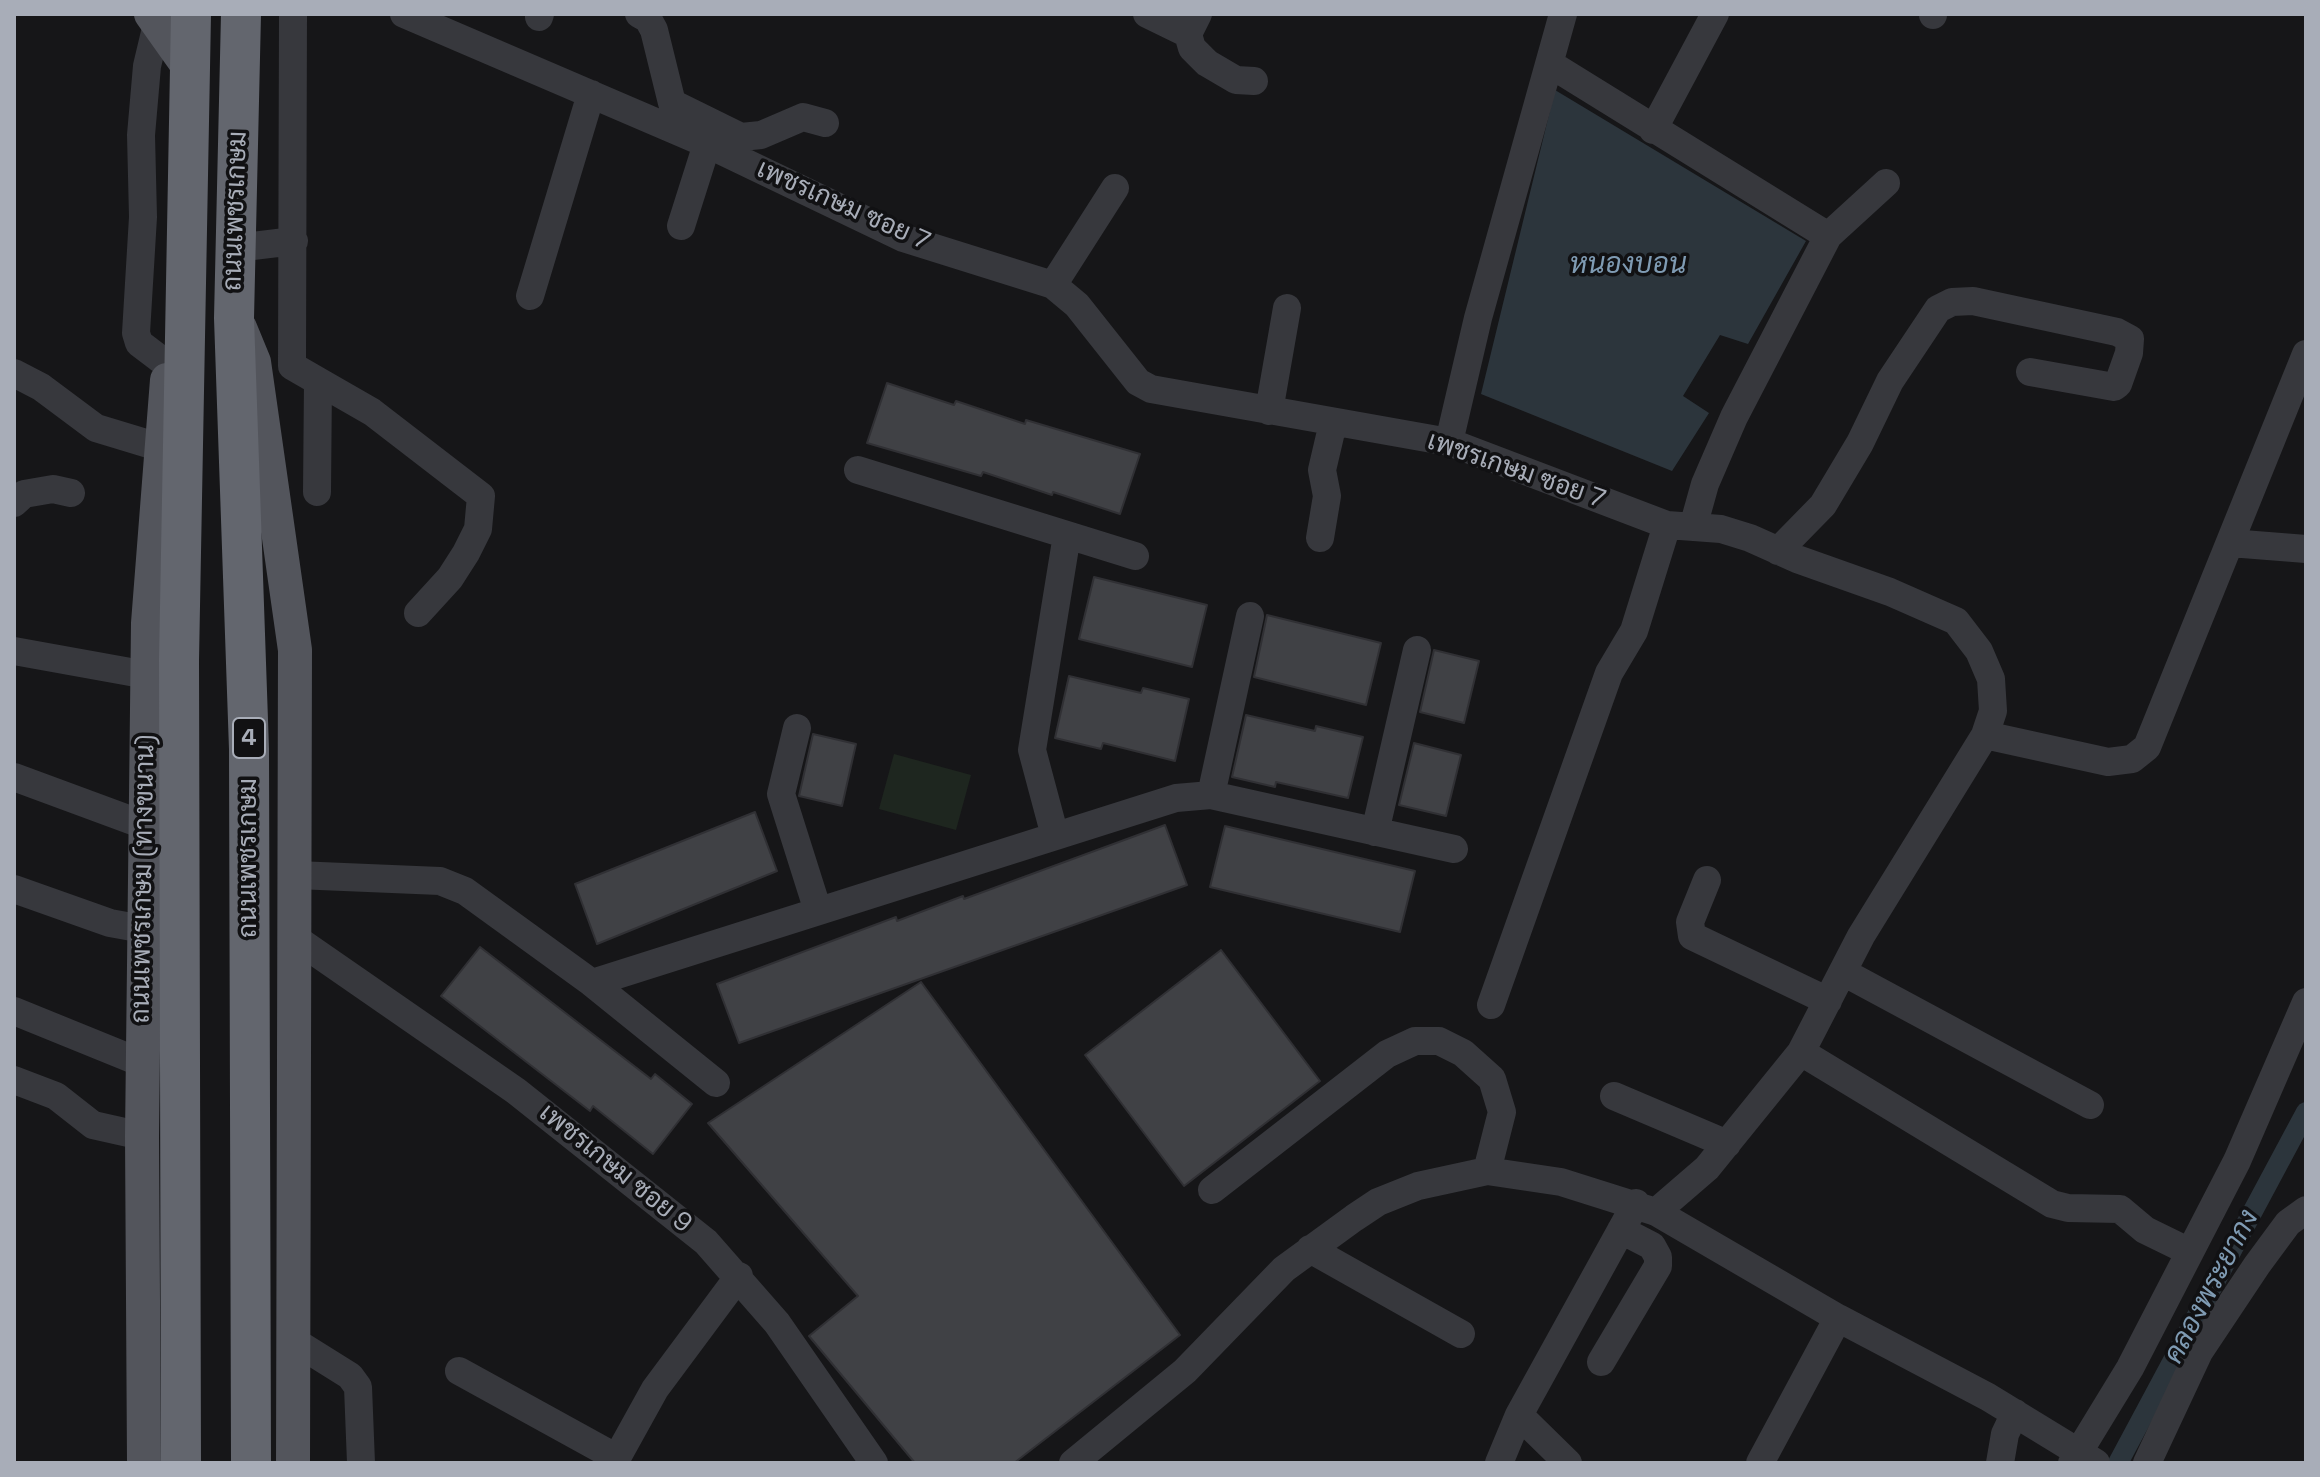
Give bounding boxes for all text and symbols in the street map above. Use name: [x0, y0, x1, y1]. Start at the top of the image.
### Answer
street label: ถนนเพชรเกษม: [218, 131, 254, 291]
street label: เพชรเกษม ซอย 7: [752, 154, 934, 258]
water label: หนองบอน: [1569, 248, 1687, 282]
street label: เพชรเกษม ซอย 7: [1423, 426, 1609, 516]
road number: 4: [233, 718, 265, 758]
street label: ถนนเพชรเกษม (ทางขนาน): [126, 734, 162, 1024]
street label: ถนนเพชรเกษม: [233, 778, 265, 938]
street label: เพชรเกษม ซอย 9: [532, 1098, 698, 1240]
water label: คลองพระยากง: [2157, 1204, 2267, 1370]

